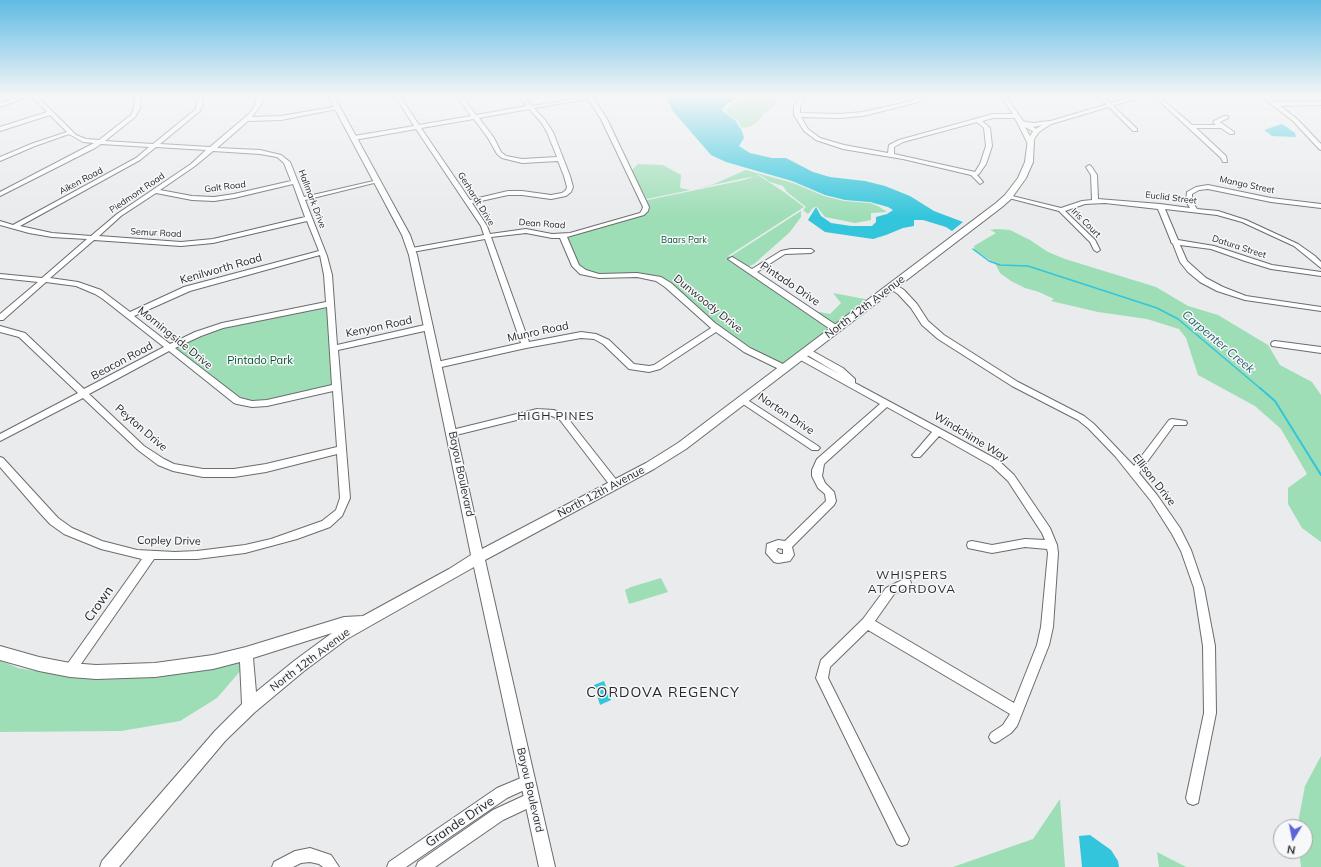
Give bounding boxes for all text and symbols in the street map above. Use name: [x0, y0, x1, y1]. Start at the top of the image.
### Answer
street label: Aiken Road: [57, 165, 105, 197]
street label: Hallmark Drive: [296, 168, 328, 230]
street label: Gerhardt Drive: [455, 170, 497, 228]
street label: Piedmont Road: [107, 171, 167, 215]
street label: Mango Street: [1218, 174, 1276, 196]
street label: Galt Road: [204, 179, 246, 195]
street label: Euclid Street: [1145, 189, 1197, 207]
street label: Iris Court: [1069, 206, 1103, 240]
street label: Dean Road: [518, 217, 566, 231]
street label: Semur Road: [130, 226, 182, 240]
street label: Datura Street: [1211, 233, 1267, 261]
park label: Baars Park: [661, 235, 707, 245]
street label: Kenilworth Road: [178, 251, 264, 287]
street label: Pintado Drive: [758, 259, 822, 309]
street label: Dunwoody Drive: [671, 272, 745, 336]
street label: North 12th Avenue: [822, 273, 908, 341]
street label: Morningside Drive: [135, 304, 215, 372]
water label: Carpenter Creek: [1179, 307, 1257, 377]
street label: Kenyon Road: [345, 314, 413, 340]
street label: Munro Road: [506, 319, 570, 345]
street label: Beacon Road: [89, 339, 155, 383]
park label: Pintado Park: [227, 354, 293, 368]
street label: Norton Drive: [755, 390, 817, 438]
street label: Peyton Drive: [112, 402, 170, 454]
district label: HIGH PINES: [517, 409, 595, 423]
street label: Windchime Way: [931, 409, 1011, 465]
street label: Bayou Boulevard: [446, 430, 476, 518]
street label: Ellison Drive: [1130, 452, 1178, 508]
street label: North 12th Avenue: [555, 463, 647, 521]
street label: Copley Drive: [137, 534, 201, 548]
district label: WHISPERS AT CORDOVA: [868, 568, 956, 596]
street label: Crown: [81, 583, 117, 625]
street label: North 12th Avenue: [267, 626, 353, 694]
district label: CORDOVA REGENCY: [586, 685, 740, 701]
street label: Bayou Boulevard: [514, 746, 546, 834]
street label: Grande Drive: [423, 793, 497, 851]
north arrow: [1273, 819, 1313, 859]
text: N: [1286, 842, 1296, 857]

